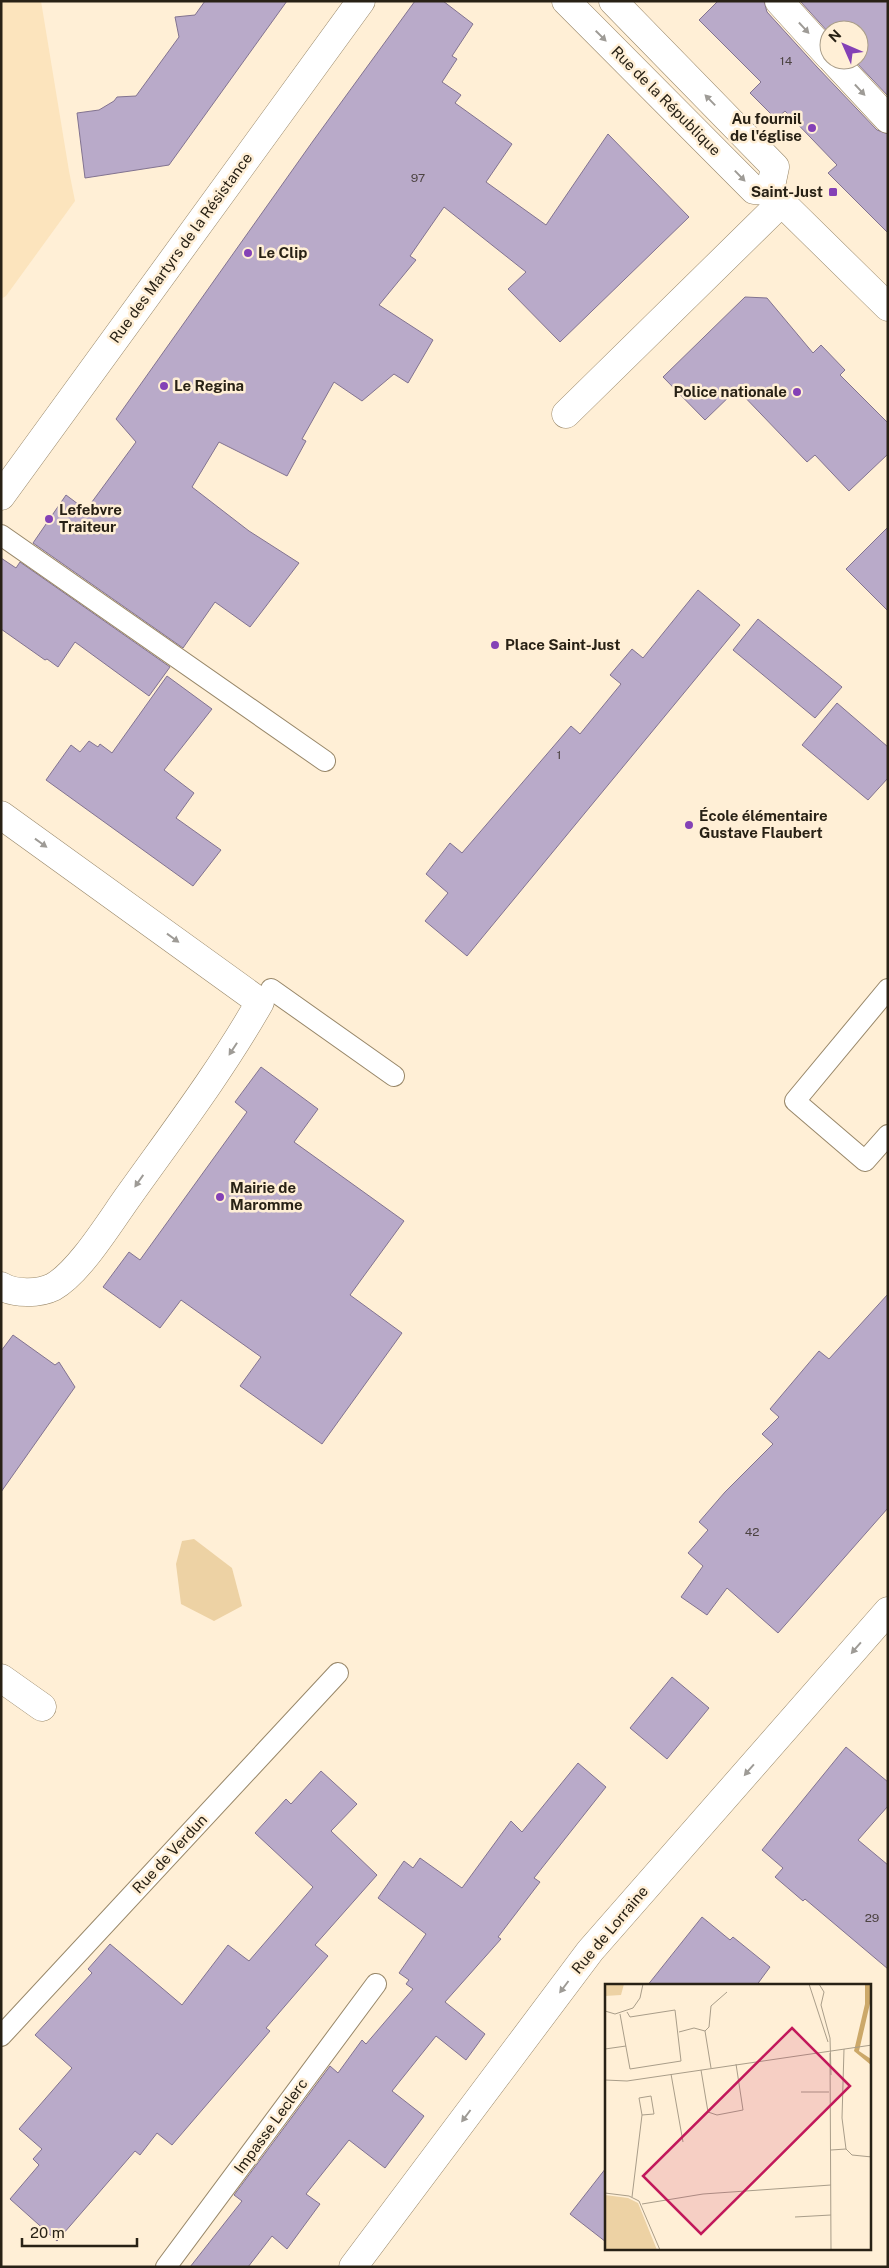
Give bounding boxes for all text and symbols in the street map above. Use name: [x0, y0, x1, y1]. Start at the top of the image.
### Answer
north arrow: [819, 20, 869, 70]
one-way arrow: [798, 22, 810, 34]
text: N: [825, 26, 844, 45]
one-way arrow: [594, 30, 606, 42]
street label: Rue de la République: [608, 43, 724, 159]
house number: 14: [780, 54, 793, 68]
one-way arrow: [854, 83, 866, 95]
one-way arrow: [704, 94, 716, 106]
place label: Au fournil de l'église: [730, 110, 802, 144]
marker: Au fournil de l'église: [806, 122, 818, 134]
street label: Rue des Martyrs de la Résistance: [106, 149, 255, 346]
one-way arrow: [734, 169, 746, 181]
house number: 97: [411, 171, 425, 185]
place label: Saint-Just: [751, 183, 823, 200]
marker: Saint-Just: [827, 186, 839, 198]
place label: Le Clip: [258, 244, 307, 261]
marker: Le Clip: [242, 247, 254, 259]
place label: Le Regina: [174, 377, 244, 394]
marker: Le Regina: [158, 380, 170, 392]
place label: Police nationale: [673, 383, 787, 400]
marker: Police nationale: [791, 386, 803, 398]
place label: Lefebvre Traiteur: [59, 501, 122, 535]
marker: Lefebvre Traiteur: [43, 513, 55, 525]
place label: Place Saint-Just: [505, 636, 620, 653]
marker: Place Saint-Just: [489, 639, 501, 651]
house number: 1: [557, 748, 561, 762]
place label: École élémentaire Gustave Flaubert: [699, 807, 828, 841]
marker: École élémentaire Gustave Flaubert: [683, 819, 695, 831]
one-way arrow: [34, 838, 47, 849]
one-way arrow: [166, 933, 179, 944]
one-way arrow: [228, 1042, 238, 1055]
one-way arrow: [134, 1174, 144, 1188]
place label: Mairie de Maromme: [230, 1179, 303, 1213]
marker: Mairie de Maromme: [214, 1191, 226, 1203]
house number: 42: [745, 1525, 759, 1539]
one-way arrow: [850, 1641, 861, 1654]
one-way arrow: [743, 1763, 754, 1776]
street label: Rue de Verdun: [129, 1811, 210, 1896]
street label: Rue de Lorraine: [568, 1882, 651, 1977]
house number: 29: [865, 1911, 879, 1925]
one-way arrow: [558, 1980, 569, 1993]
inset map: [605, 1984, 872, 2250]
street label: Impasse Leclerc: [231, 2075, 311, 2176]
one-way arrow: [461, 2109, 471, 2123]
scale bar: [22, 2216, 138, 2248]
text: 20 m: [30, 2224, 65, 2241]

